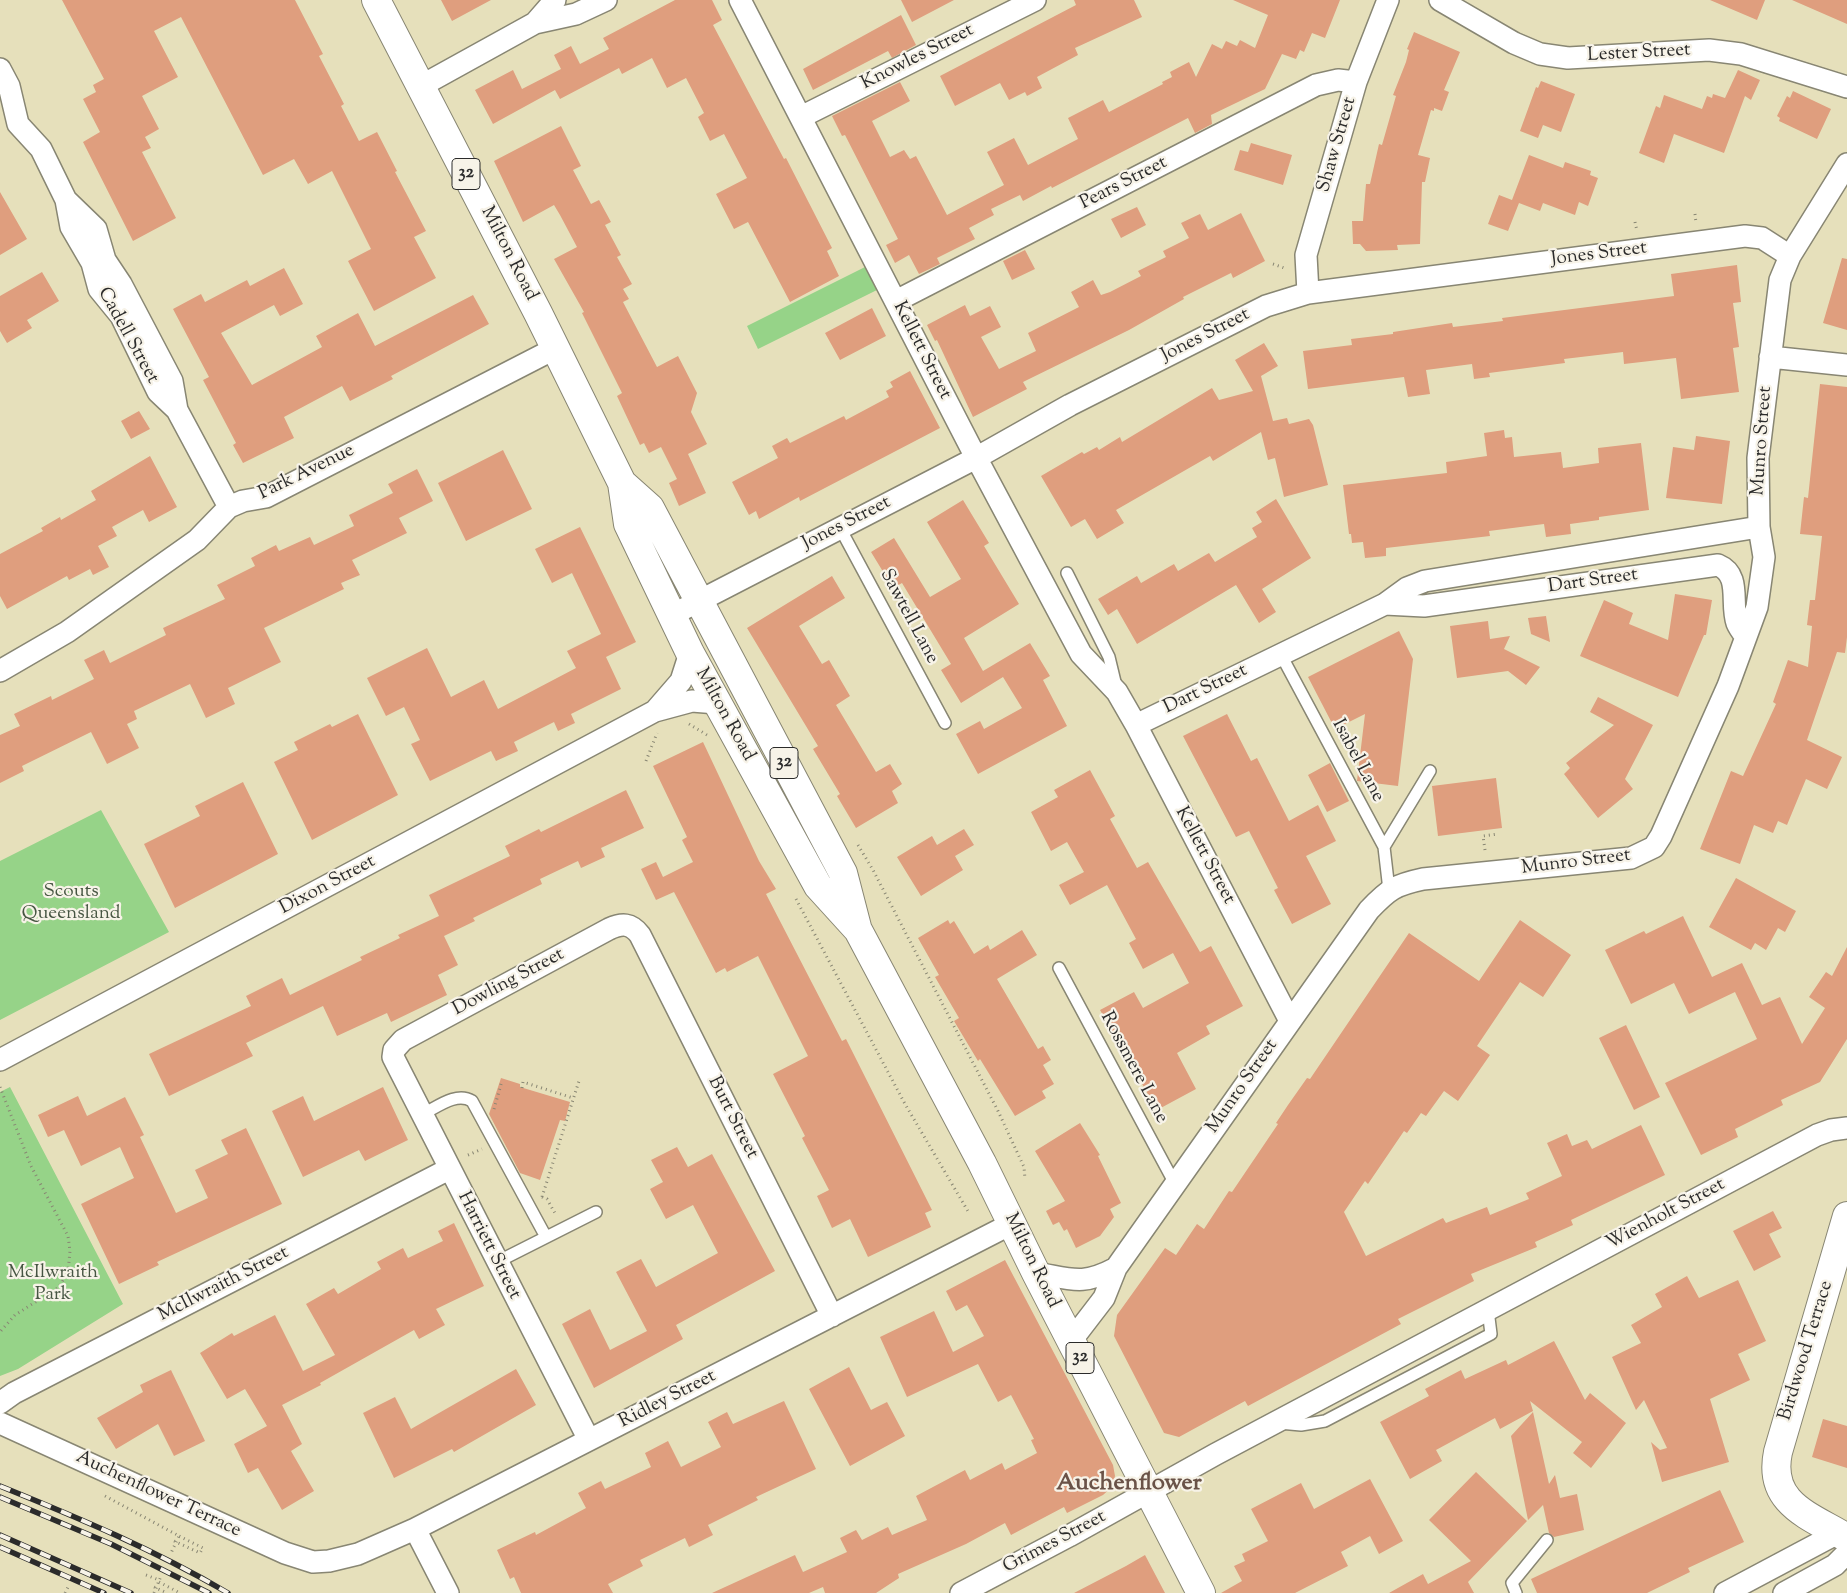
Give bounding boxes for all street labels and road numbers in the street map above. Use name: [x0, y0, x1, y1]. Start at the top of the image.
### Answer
street label: Knowles Street: [858, 20, 978, 96]
street label: Lester Street: [1587, 40, 1691, 68]
street label: Shaw Street: [1313, 95, 1363, 195]
street label: Pears Street: [1077, 152, 1171, 216]
road number: 32: [452, 158, 480, 190]
street label: Milton Road: [474, 203, 542, 305]
street label: Jones Street: [1550, 238, 1648, 272]
street label: Cadell Street: [91, 284, 163, 388]
street label: Kellett Street: [887, 298, 955, 404]
street label: Jones Street: [1158, 304, 1254, 368]
street label: Munro Street: [1748, 385, 1778, 497]
street label: Park Avenue: [255, 440, 359, 506]
street label: Jones Street: [799, 492, 895, 556]
street label: Dart Street: [1547, 564, 1639, 600]
street label: Sawtell Lane: [874, 566, 942, 668]
street label: Dart Street: [1160, 660, 1252, 720]
street label: Milton Road: [689, 664, 759, 766]
street label: Isabel Lane: [1326, 716, 1388, 806]
road number: 32: [770, 748, 798, 778]
street label: Kellett Street: [1169, 803, 1239, 909]
street label: Munro Street: [1520, 845, 1632, 881]
street label: Dixon Street: [276, 851, 380, 921]
street label: Dowling Street: [449, 944, 569, 1022]
street label: Rossmere Lane: [1094, 1008, 1172, 1128]
street label: Munro Street: [1202, 1035, 1284, 1139]
street label: Burt Street: [701, 1073, 763, 1163]
street label: Wienholt Street: [1603, 1174, 1729, 1256]
street label: Harriett Street: [451, 1188, 525, 1304]
street label: Milton Road: [998, 1210, 1064, 1312]
street label: McIlwraith Street: [155, 1242, 293, 1328]
street label: Birdwood Terrace: [1775, 1278, 1839, 1424]
road number: 32: [1066, 1342, 1094, 1374]
street label: Ridley Street: [616, 1366, 720, 1434]
street label: Auchenflower Terrace: [72, 1447, 244, 1543]
street label: Grimes Street: [1000, 1506, 1110, 1580]

